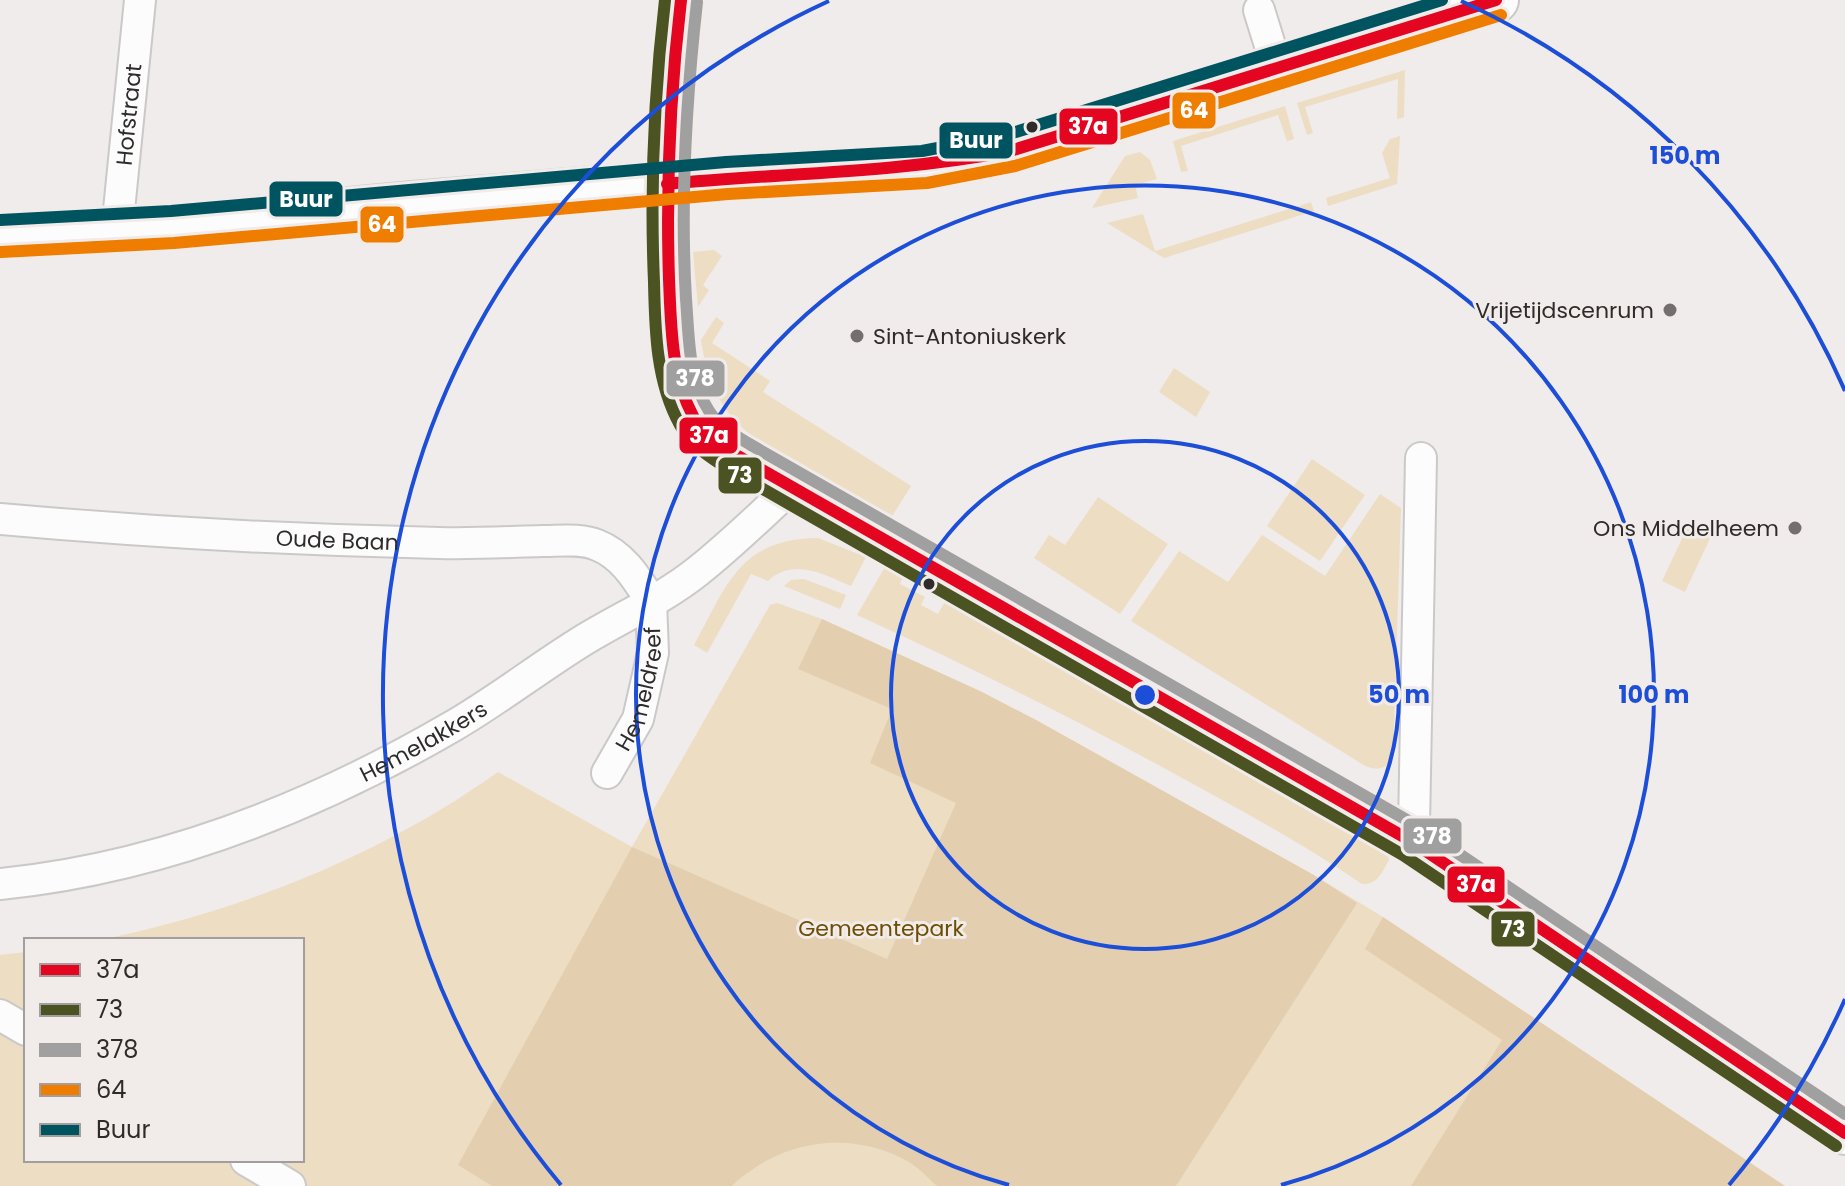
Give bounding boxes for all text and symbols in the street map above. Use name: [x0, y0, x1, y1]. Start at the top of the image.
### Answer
street label: Hofstraat: [109, 62, 150, 167]
line badge: 64: [1171, 91, 1217, 130]
text: 64: [1180, 95, 1209, 126]
line badge: 37a: [1058, 107, 1119, 146]
text: 37a: [1068, 111, 1108, 142]
unlabelled marker: [1024, 119, 1040, 135]
line badge: Buur: [938, 121, 1014, 160]
text: Buur: [949, 125, 1003, 156]
text: 150 m: [1650, 139, 1720, 172]
line badge: Buur: [268, 180, 344, 218]
text: Buur: [279, 184, 333, 215]
line badge: 64: [359, 205, 405, 244]
text: 64: [368, 209, 397, 240]
place label: Vrijetijdscenrum: [1475, 295, 1654, 326]
marker: Vrijetijdscenrum: [1661, 301, 1679, 319]
place label: Sint-Antoniuskerk: [873, 321, 1067, 352]
marker: Sint-Antoniuskerk: [848, 327, 866, 345]
line badge: 378: [665, 359, 726, 398]
text: 378: [675, 363, 715, 394]
line badge: 37a: [678, 416, 739, 455]
text: 37a: [689, 420, 729, 451]
line badge: 73: [717, 456, 763, 495]
text: 73: [727, 460, 753, 491]
place label: Ons Middelheem: [1593, 513, 1779, 544]
marker: Ons Middelheem: [1786, 519, 1804, 537]
street label: Oude Baan: [275, 523, 399, 558]
unlabelled marker: [921, 576, 937, 592]
street label: Hemeldreef: [608, 626, 670, 757]
text: 50 m: [1368, 678, 1430, 711]
text: 100 m: [1619, 678, 1689, 711]
centre of rings: [1131, 681, 1159, 709]
street label: Hemelakkers: [355, 694, 493, 790]
line badge: 378: [1402, 817, 1463, 855]
text: 378: [1412, 821, 1452, 852]
line badge: 37a: [1446, 865, 1506, 904]
text: 37a: [1456, 869, 1496, 900]
line badge: 73: [1490, 910, 1536, 948]
park label: Gemeentepark: [798, 913, 965, 944]
text: 73: [1500, 914, 1526, 945]
legend: [24, 938, 304, 1162]
text: 37a: [96, 953, 139, 986]
text: 73: [96, 993, 123, 1026]
text: 378: [96, 1033, 138, 1066]
text: 64: [96, 1073, 126, 1106]
text: Buur: [96, 1113, 150, 1146]

